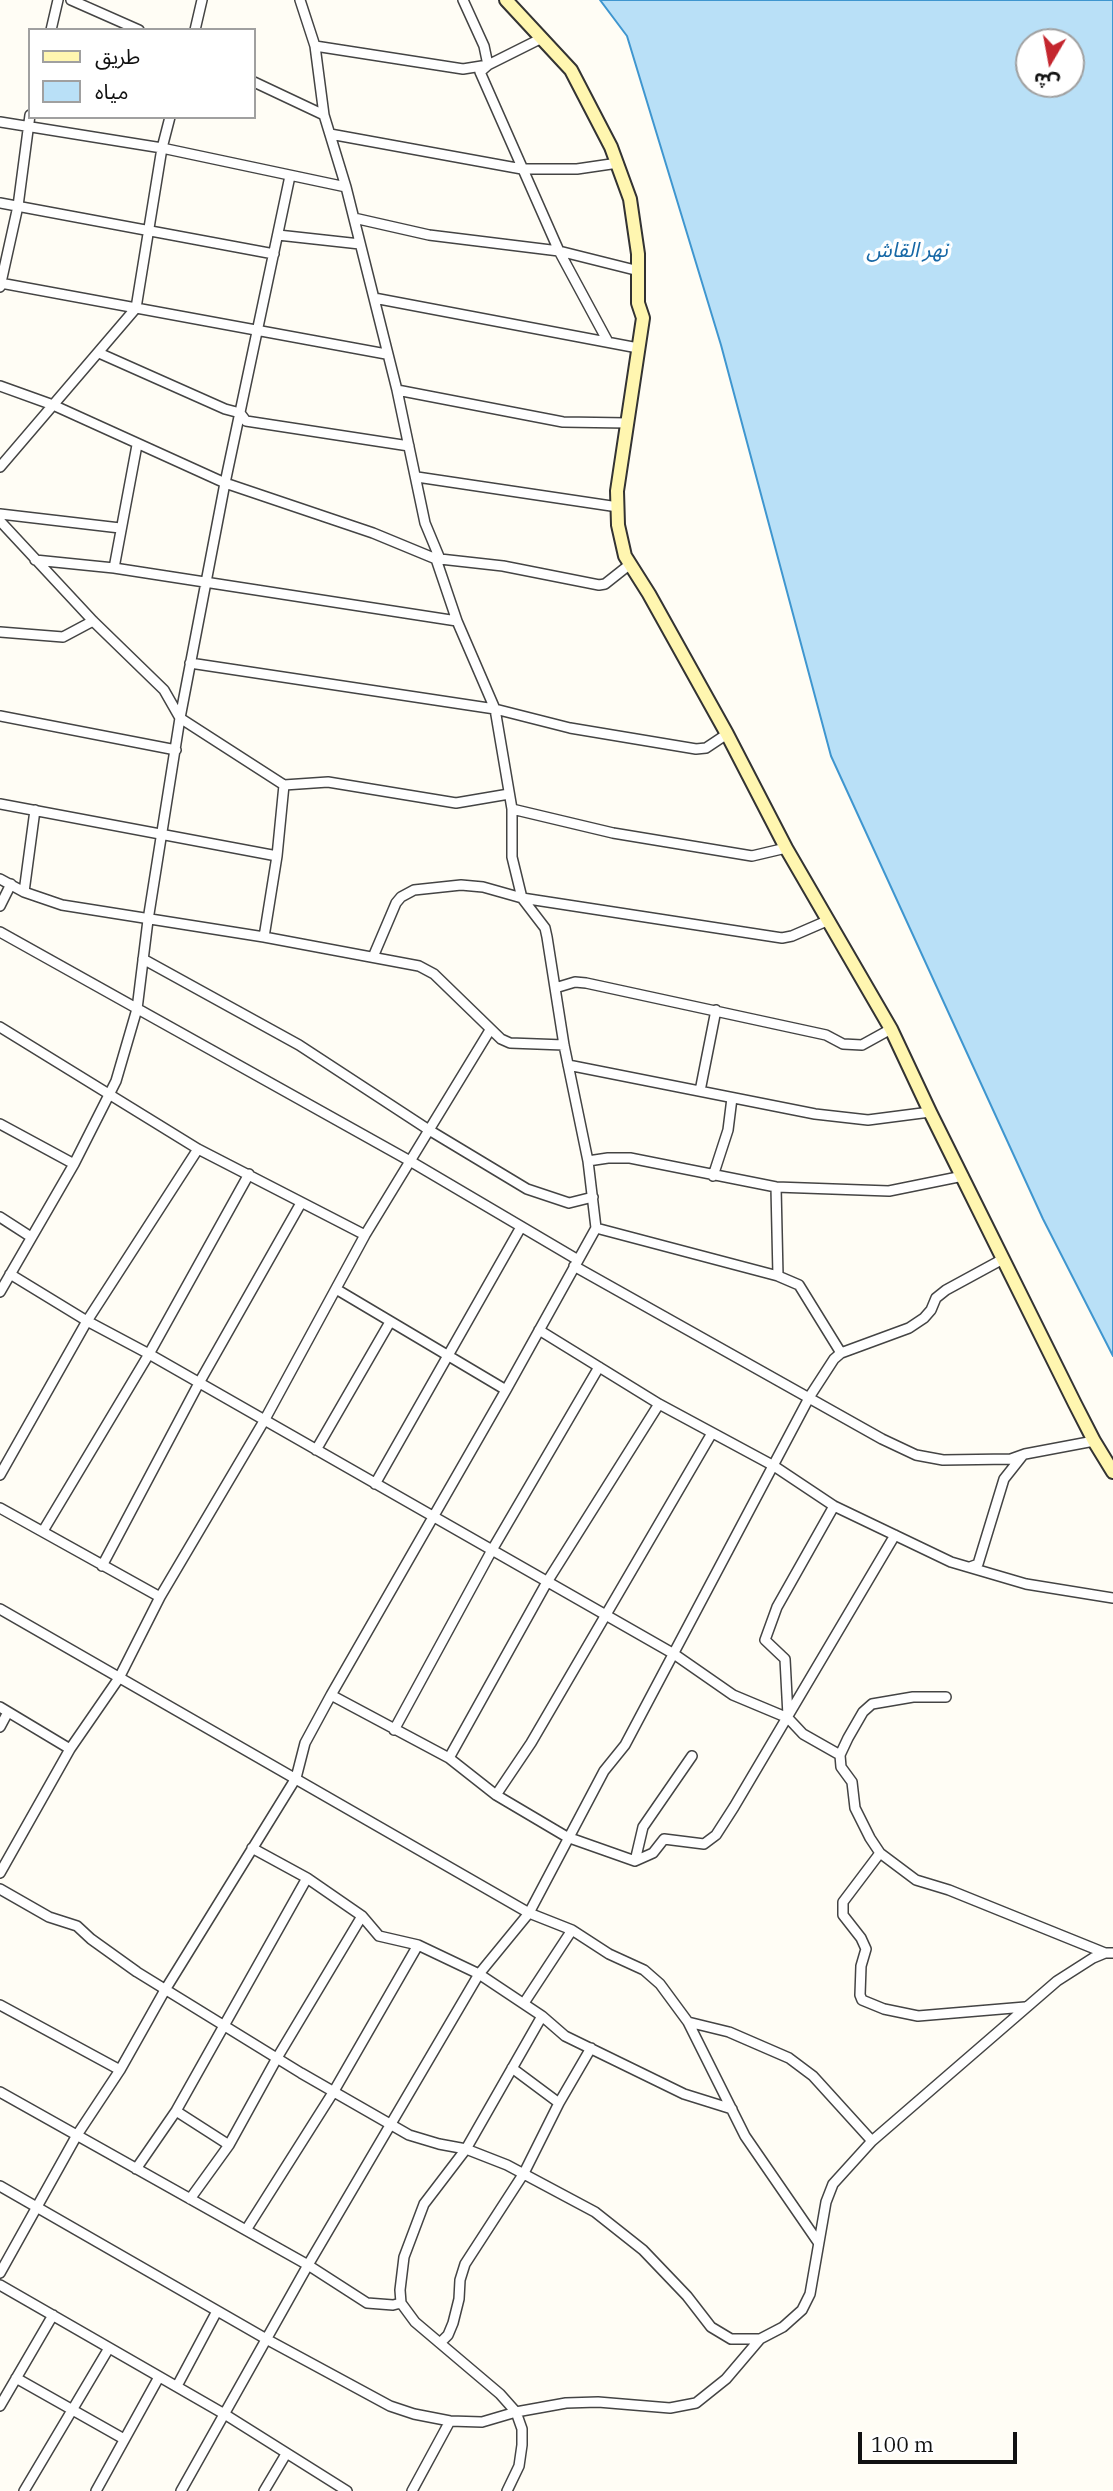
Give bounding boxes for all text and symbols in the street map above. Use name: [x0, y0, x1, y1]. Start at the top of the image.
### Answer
legend: [28, 28, 256, 119]
north arrow: [1015, 28, 1085, 98]
text: طريق: [95, 42, 140, 70]
text: ش: [1032, 68, 1062, 96]
text: مياه: [95, 77, 128, 105]
water label: نهر القاش: [866, 238, 948, 264]
scale bar: [861, 2418, 1020, 2462]
text: 100 m: [871, 2430, 934, 2458]

